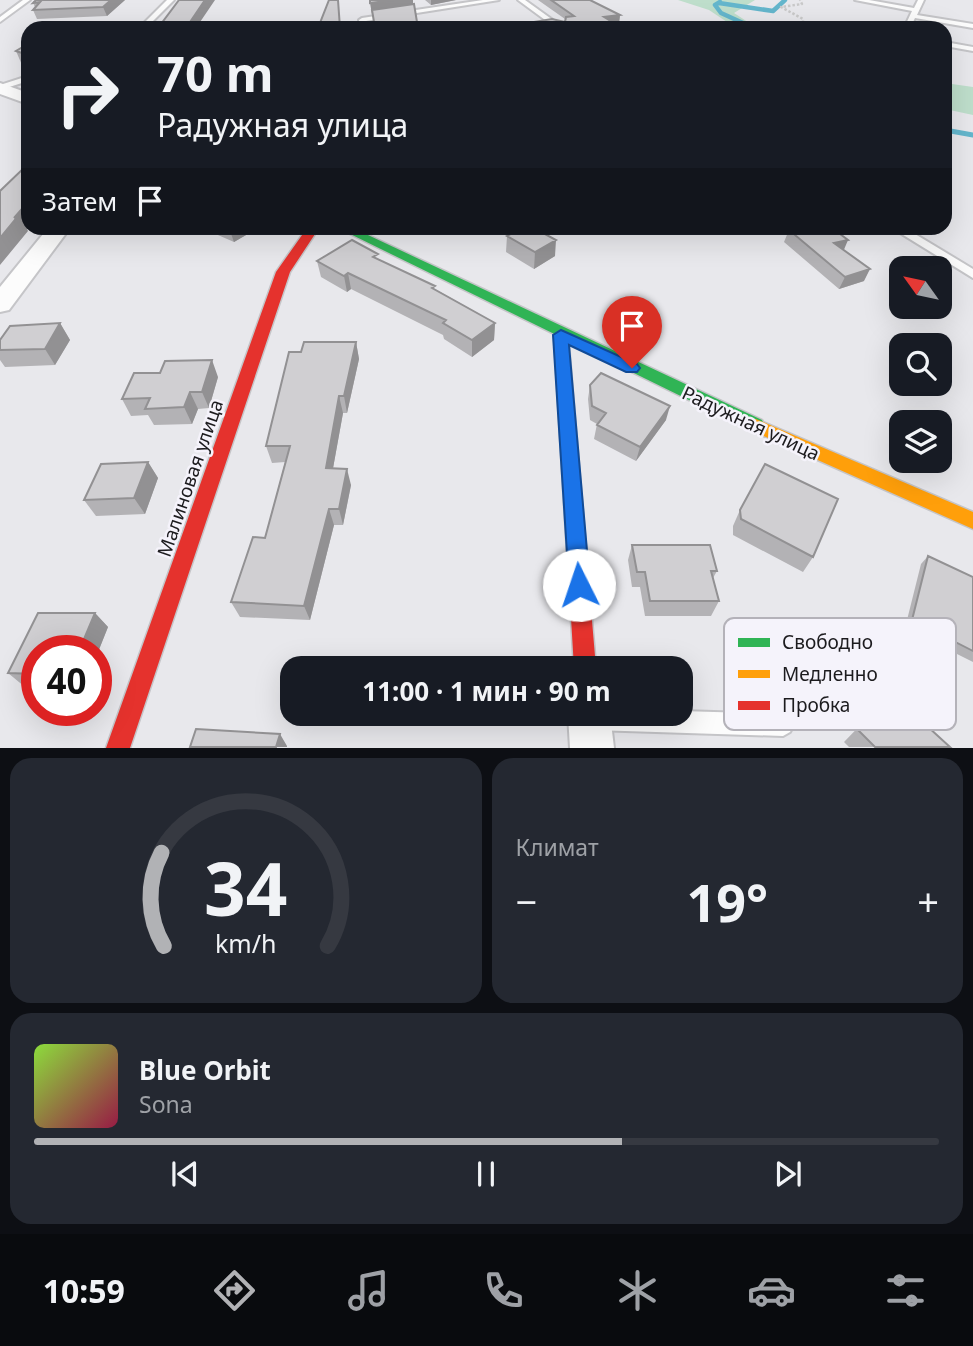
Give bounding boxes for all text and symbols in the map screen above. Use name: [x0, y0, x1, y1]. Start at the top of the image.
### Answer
text: 70 m: [157, 40, 274, 106]
icon: right: [42, 49, 133, 140]
text: Радужная улица: [157, 103, 408, 146]
icon: arrive: [131, 182, 169, 220]
text: Затем: [42, 183, 117, 219]
north arrow: [889, 256, 952, 318]
map controls: [889, 256, 952, 473]
pin: [602, 296, 662, 368]
icon: arrive: [613, 307, 651, 345]
button: search: [889, 333, 952, 396]
street label: Радужная улица: [678, 380, 824, 466]
street label: Малиновая улица: [151, 396, 229, 560]
button: layers: [889, 410, 952, 473]
position arrow: [542, 548, 616, 622]
legend: [724, 618, 956, 730]
text: Свободно: [782, 629, 873, 655]
speed limit sign: 40: [21, 635, 112, 726]
text: Медленно: [782, 661, 878, 687]
text: 11:00 · 1 мин · 90 m: [362, 673, 611, 709]
text: Пробка: [782, 692, 850, 718]
text: Климат: [516, 831, 599, 863]
text: 34: [204, 839, 287, 938]
text: 19°: [686, 866, 768, 937]
text: −: [516, 875, 537, 927]
text: +: [917, 875, 939, 927]
text: km/h: [215, 926, 277, 960]
text: Blue Orbit: [139, 1052, 271, 1088]
text: Sona: [139, 1088, 193, 1120]
icon: previous: [166, 1155, 204, 1193]
icon: pause: [467, 1155, 505, 1193]
icon: next: [769, 1155, 807, 1193]
icon: directions: [210, 1266, 259, 1315]
icon: music: [344, 1266, 393, 1315]
icon: phone: [479, 1266, 528, 1315]
icon: climate: [613, 1266, 662, 1315]
icon: car: [747, 1266, 796, 1315]
icon: filters: [881, 1266, 930, 1315]
text: 10:59: [43, 1269, 125, 1312]

